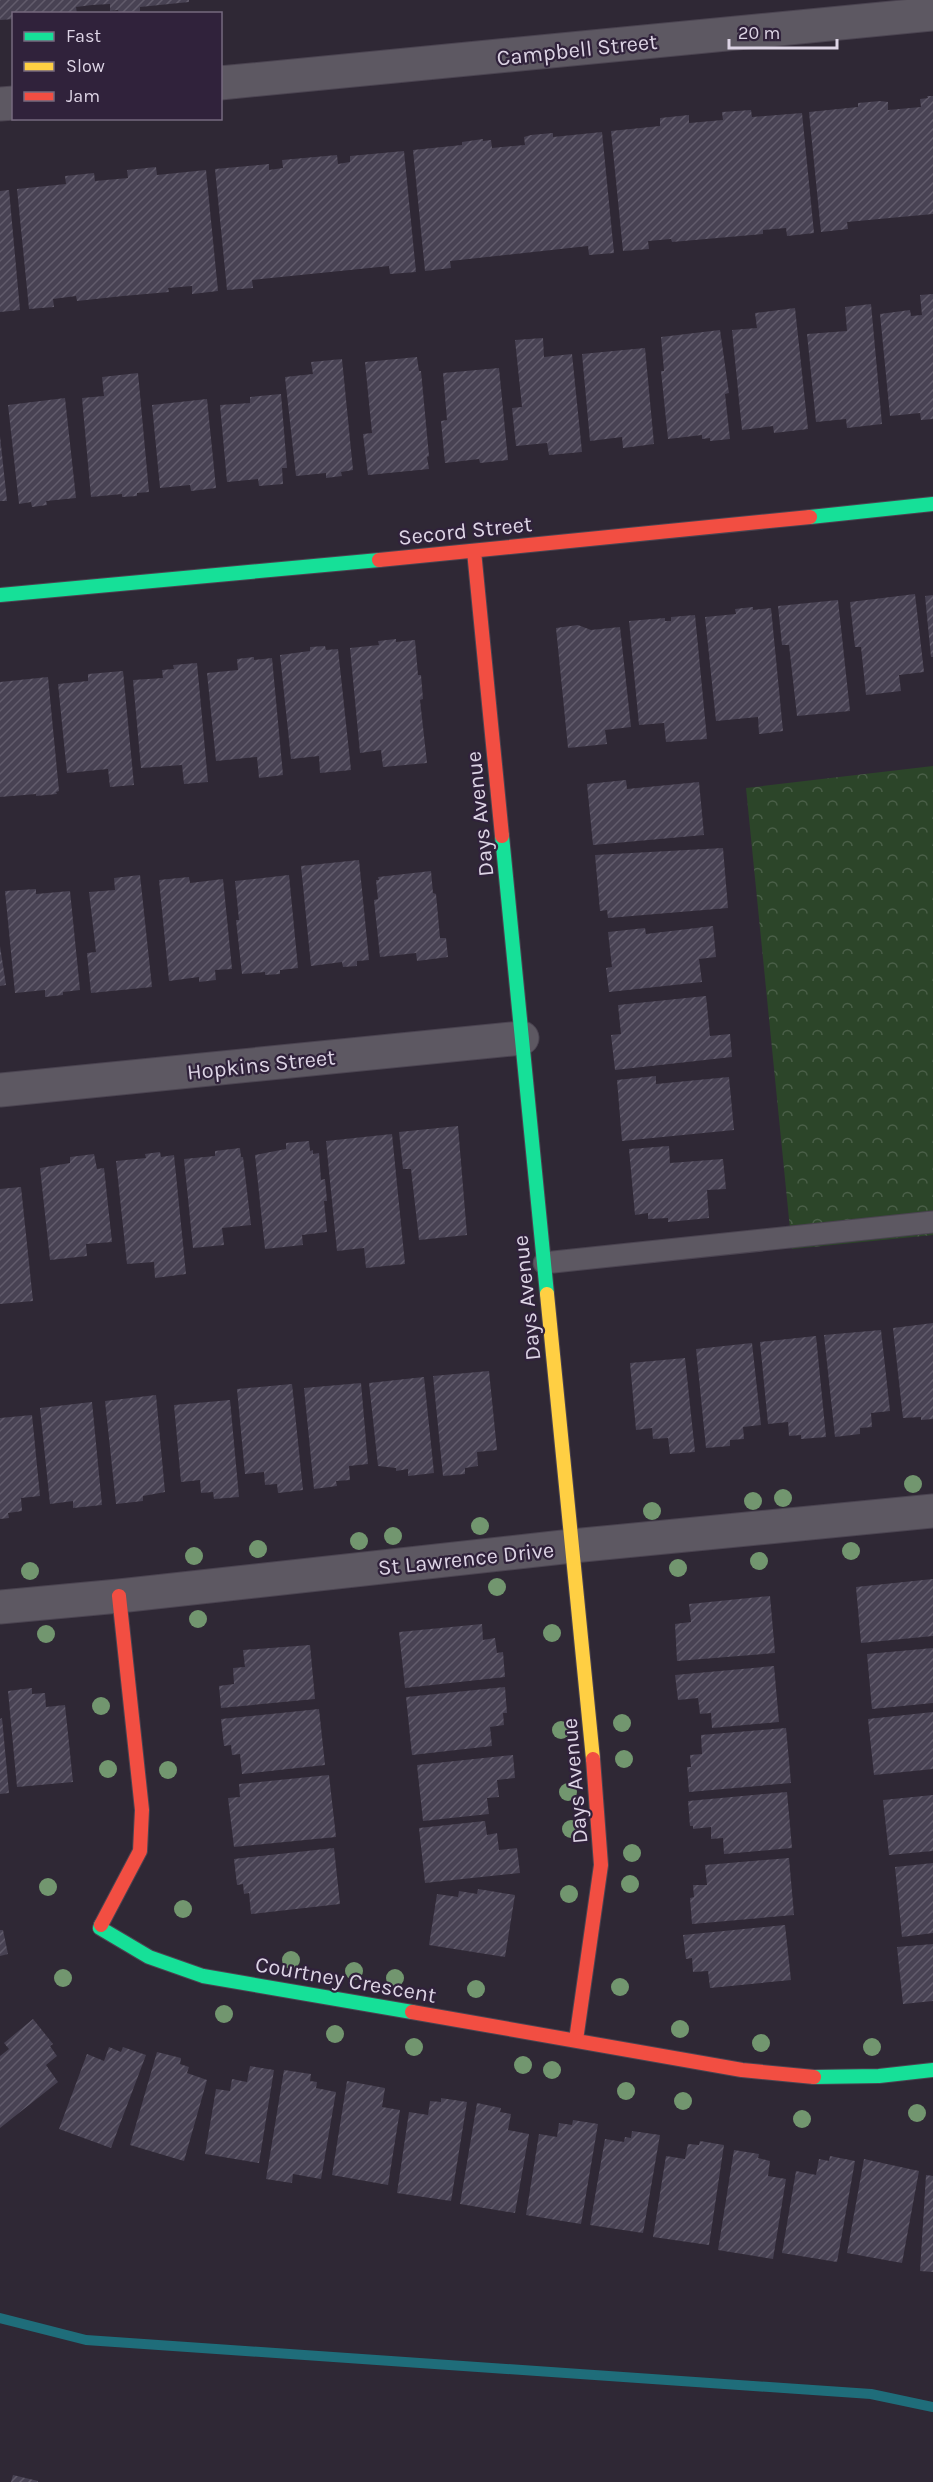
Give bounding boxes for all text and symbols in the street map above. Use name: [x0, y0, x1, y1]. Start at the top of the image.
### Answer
legend: [12, 12, 222, 120]
scale bar: [729, 12, 837, 50]
text: 20 m: [738, 22, 780, 44]
text: Fast: [66, 25, 101, 47]
street label: Campbell Street: [496, 29, 659, 71]
text: Slow: [66, 55, 105, 77]
text: Jam: [66, 85, 100, 107]
street label: Secord Street: [397, 511, 533, 551]
street label: Days Avenue: [460, 750, 500, 878]
street label: Hopkins Street: [186, 1044, 337, 1086]
street label: Days Avenue: [507, 1234, 547, 1362]
street label: St Lawrence Drive: [377, 1537, 555, 1581]
street label: Days Avenue: [557, 1717, 593, 1845]
street label: Courtney Crescent: [253, 1951, 438, 2009]

